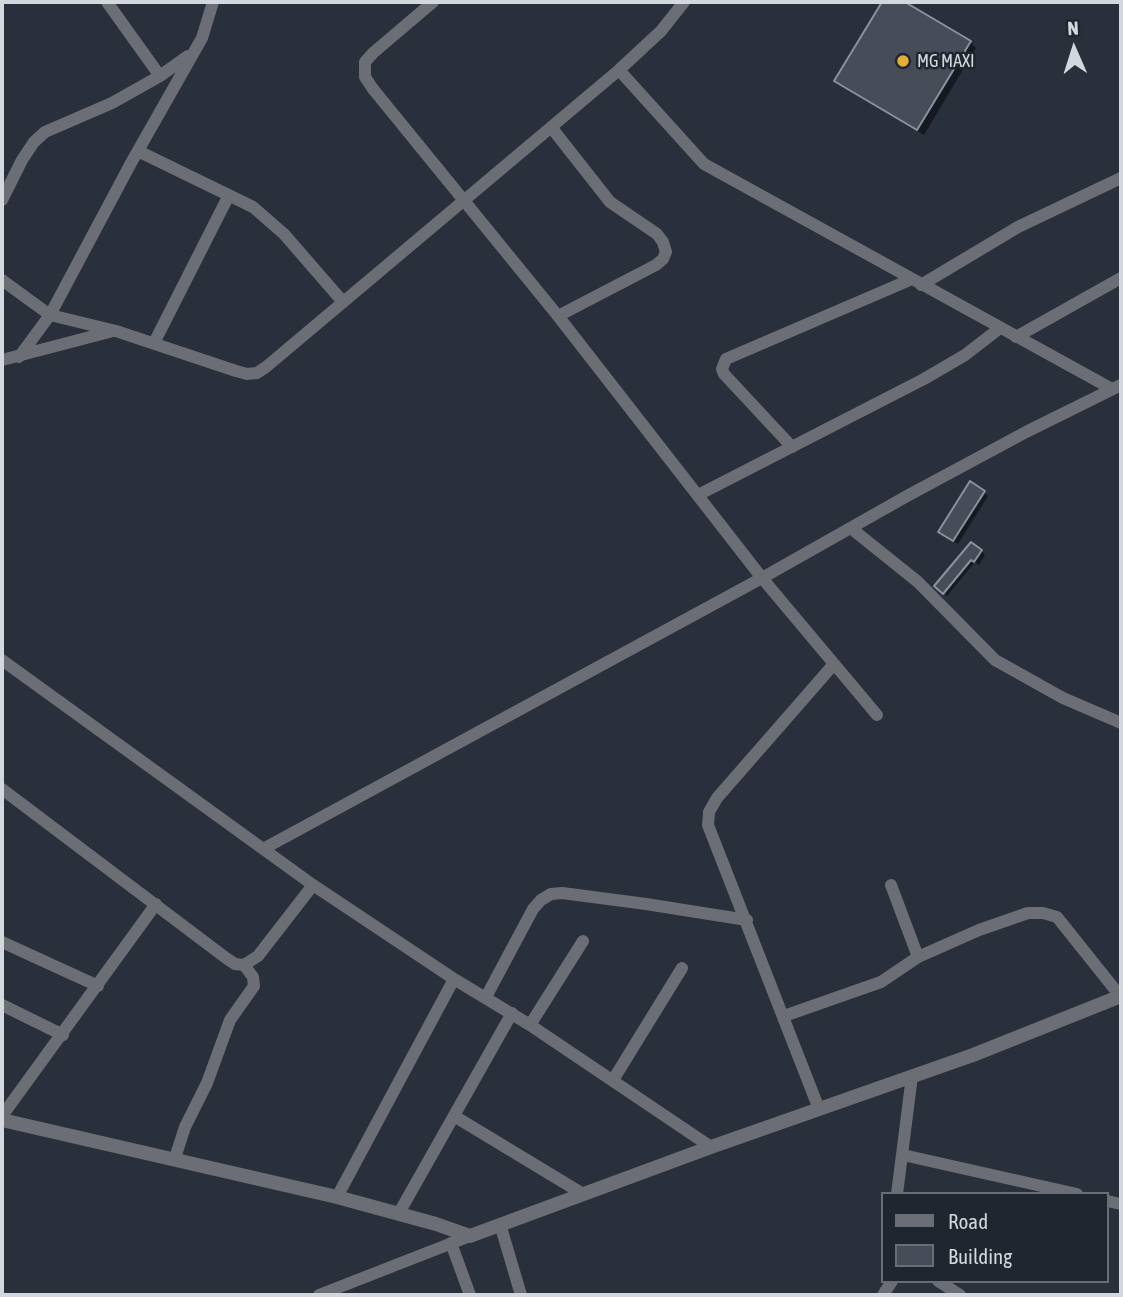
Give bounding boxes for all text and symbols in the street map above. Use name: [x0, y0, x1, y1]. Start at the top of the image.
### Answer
north arrow: [1039, 14, 1109, 84]
text: N: [1067, 17, 1079, 39]
place label: MG MAXI: [917, 50, 975, 72]
marker: MG MAXI: [895, 53, 911, 69]
legend: [881, 1192, 1109, 1283]
text: Road: [948, 1209, 988, 1233]
text: Building: [948, 1244, 1012, 1268]

